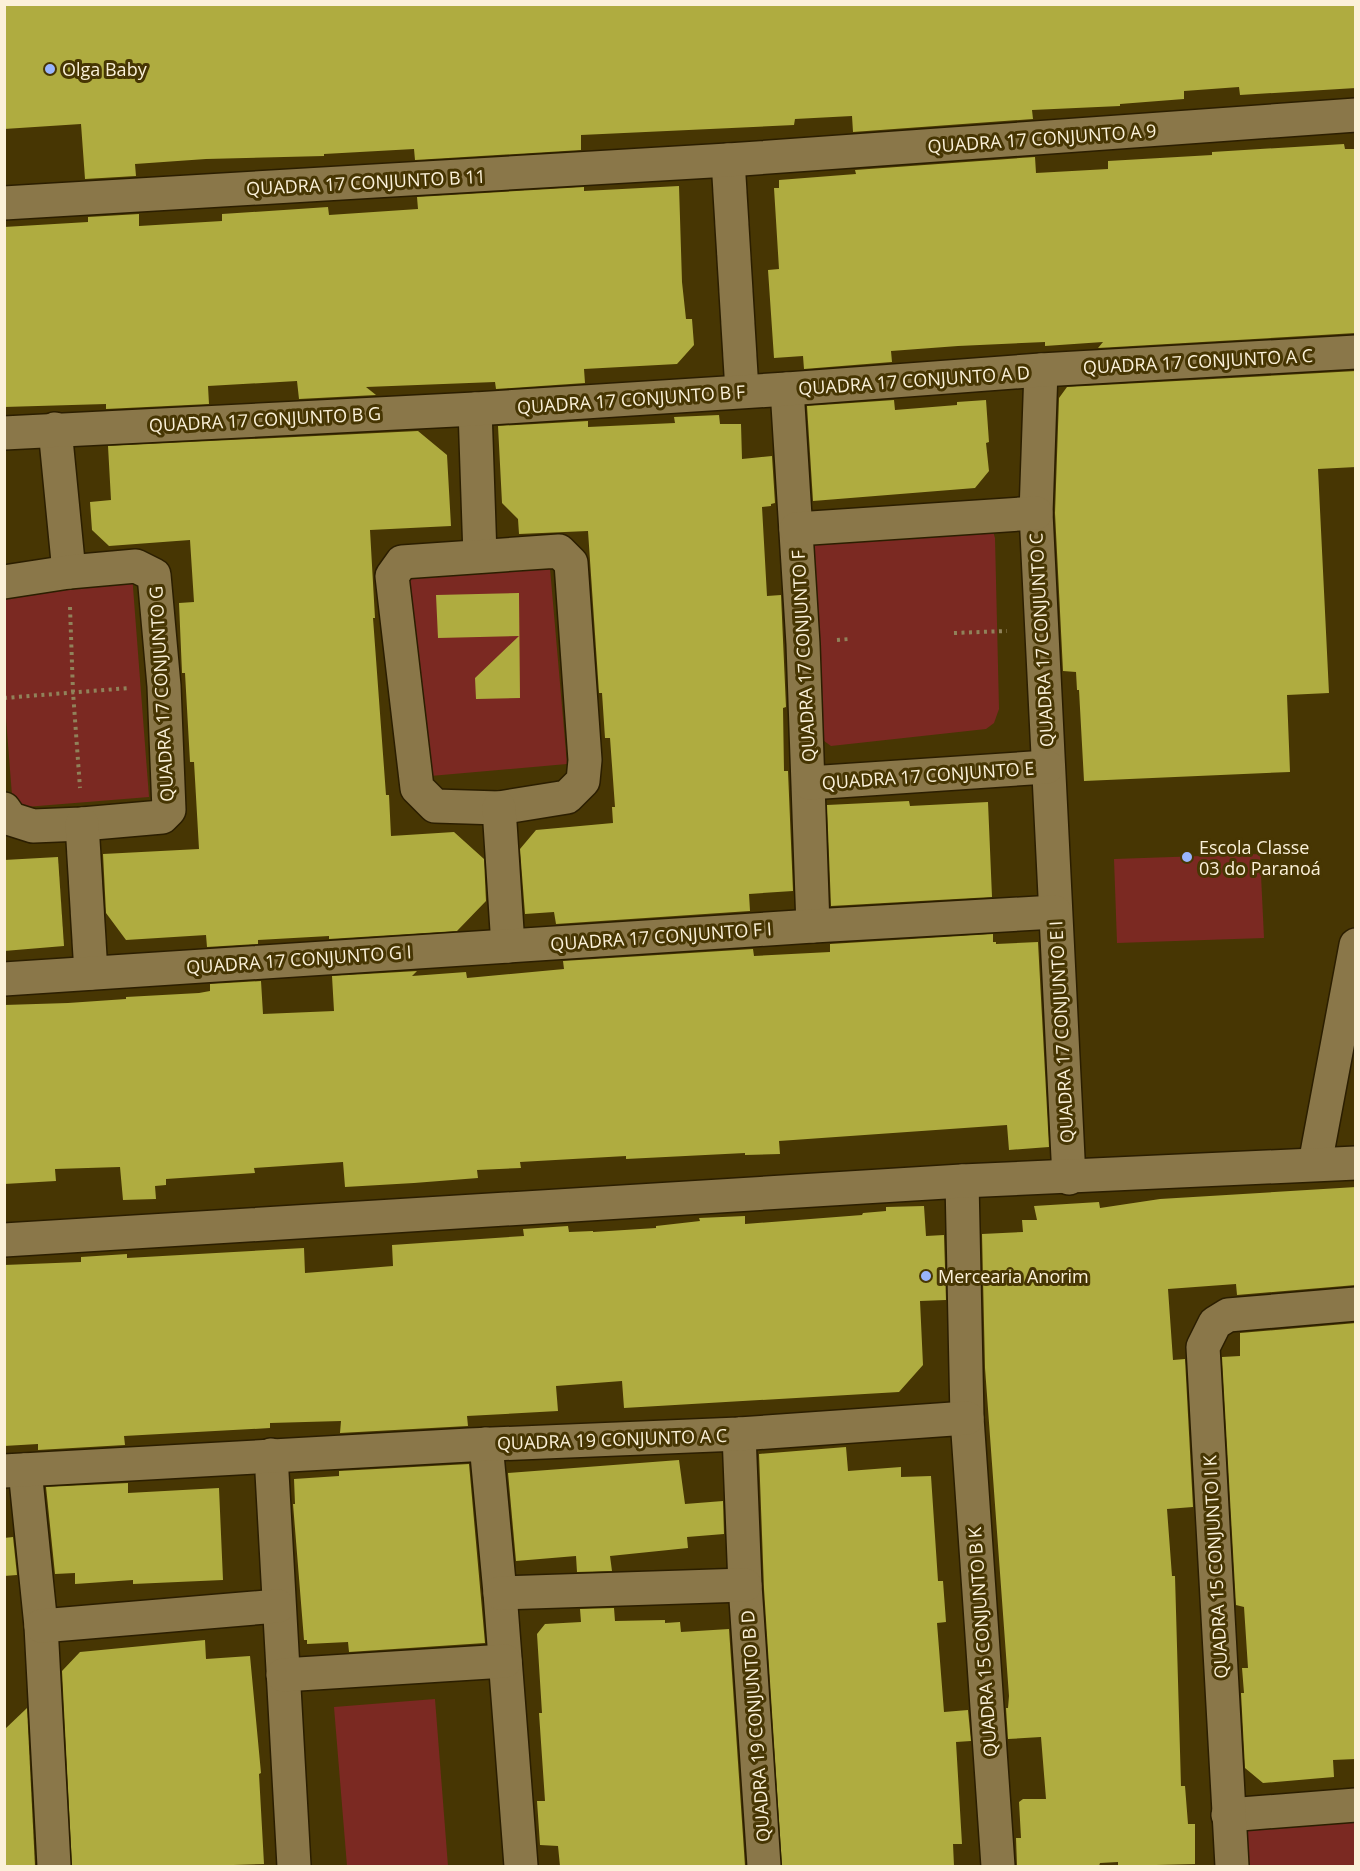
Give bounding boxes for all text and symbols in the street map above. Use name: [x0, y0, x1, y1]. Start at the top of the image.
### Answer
place label: Olga Baby: [62, 57, 148, 81]
marker: Olga Baby: [43, 62, 57, 76]
street label: QUADRA 17 CONJUNTO A 9: [927, 118, 1157, 158]
street label: QUADRA 17 CONJUNTO B 11: [246, 164, 486, 200]
street label: QUADRA 17 CONJUNTO A C: [1082, 343, 1314, 379]
street label: QUADRA 17 CONJUNTO A D: [797, 360, 1031, 400]
street label: QUADRA 17 CONJUNTO B F: [516, 379, 746, 419]
street label: QUADRA 17 CONJUNTO B G: [148, 401, 382, 437]
street label: QUADRA 17 CONJUNTO C: [1023, 532, 1059, 748]
street label: QUADRA 17 CONJUNTO F: [785, 549, 821, 763]
street label: QUADRA 17 CONJUNTO G: [143, 585, 179, 803]
street label: QUADRA 17 CONJUNTO E: [821, 756, 1035, 794]
place label: Escola Classe 03 do Paranoá: [1199, 835, 1321, 880]
marker: Escola Classe 03 do Paranoá: [1180, 850, 1194, 864]
street label: QUADRA 17 CONJUNTO F I: [549, 916, 773, 956]
street label: QUADRA 17 CONJUNTO E I: [1043, 920, 1079, 1144]
street label: QUADRA 17 CONJUNTO G I: [186, 939, 412, 979]
place label: Mercearia Anorim: [938, 1264, 1089, 1288]
marker: Mercearia Anorim: [919, 1269, 933, 1283]
street label: QUADRA 19 CONJUNTO A C: [496, 1423, 728, 1455]
street label: QUADRA 15 CONJUNTO I K: [1197, 1454, 1233, 1679]
street label: QUADRA 15 CONJUNTO B K: [962, 1525, 1002, 1758]
street label: QUADRA 19 CONJUNTO B D: [735, 1609, 775, 1843]

